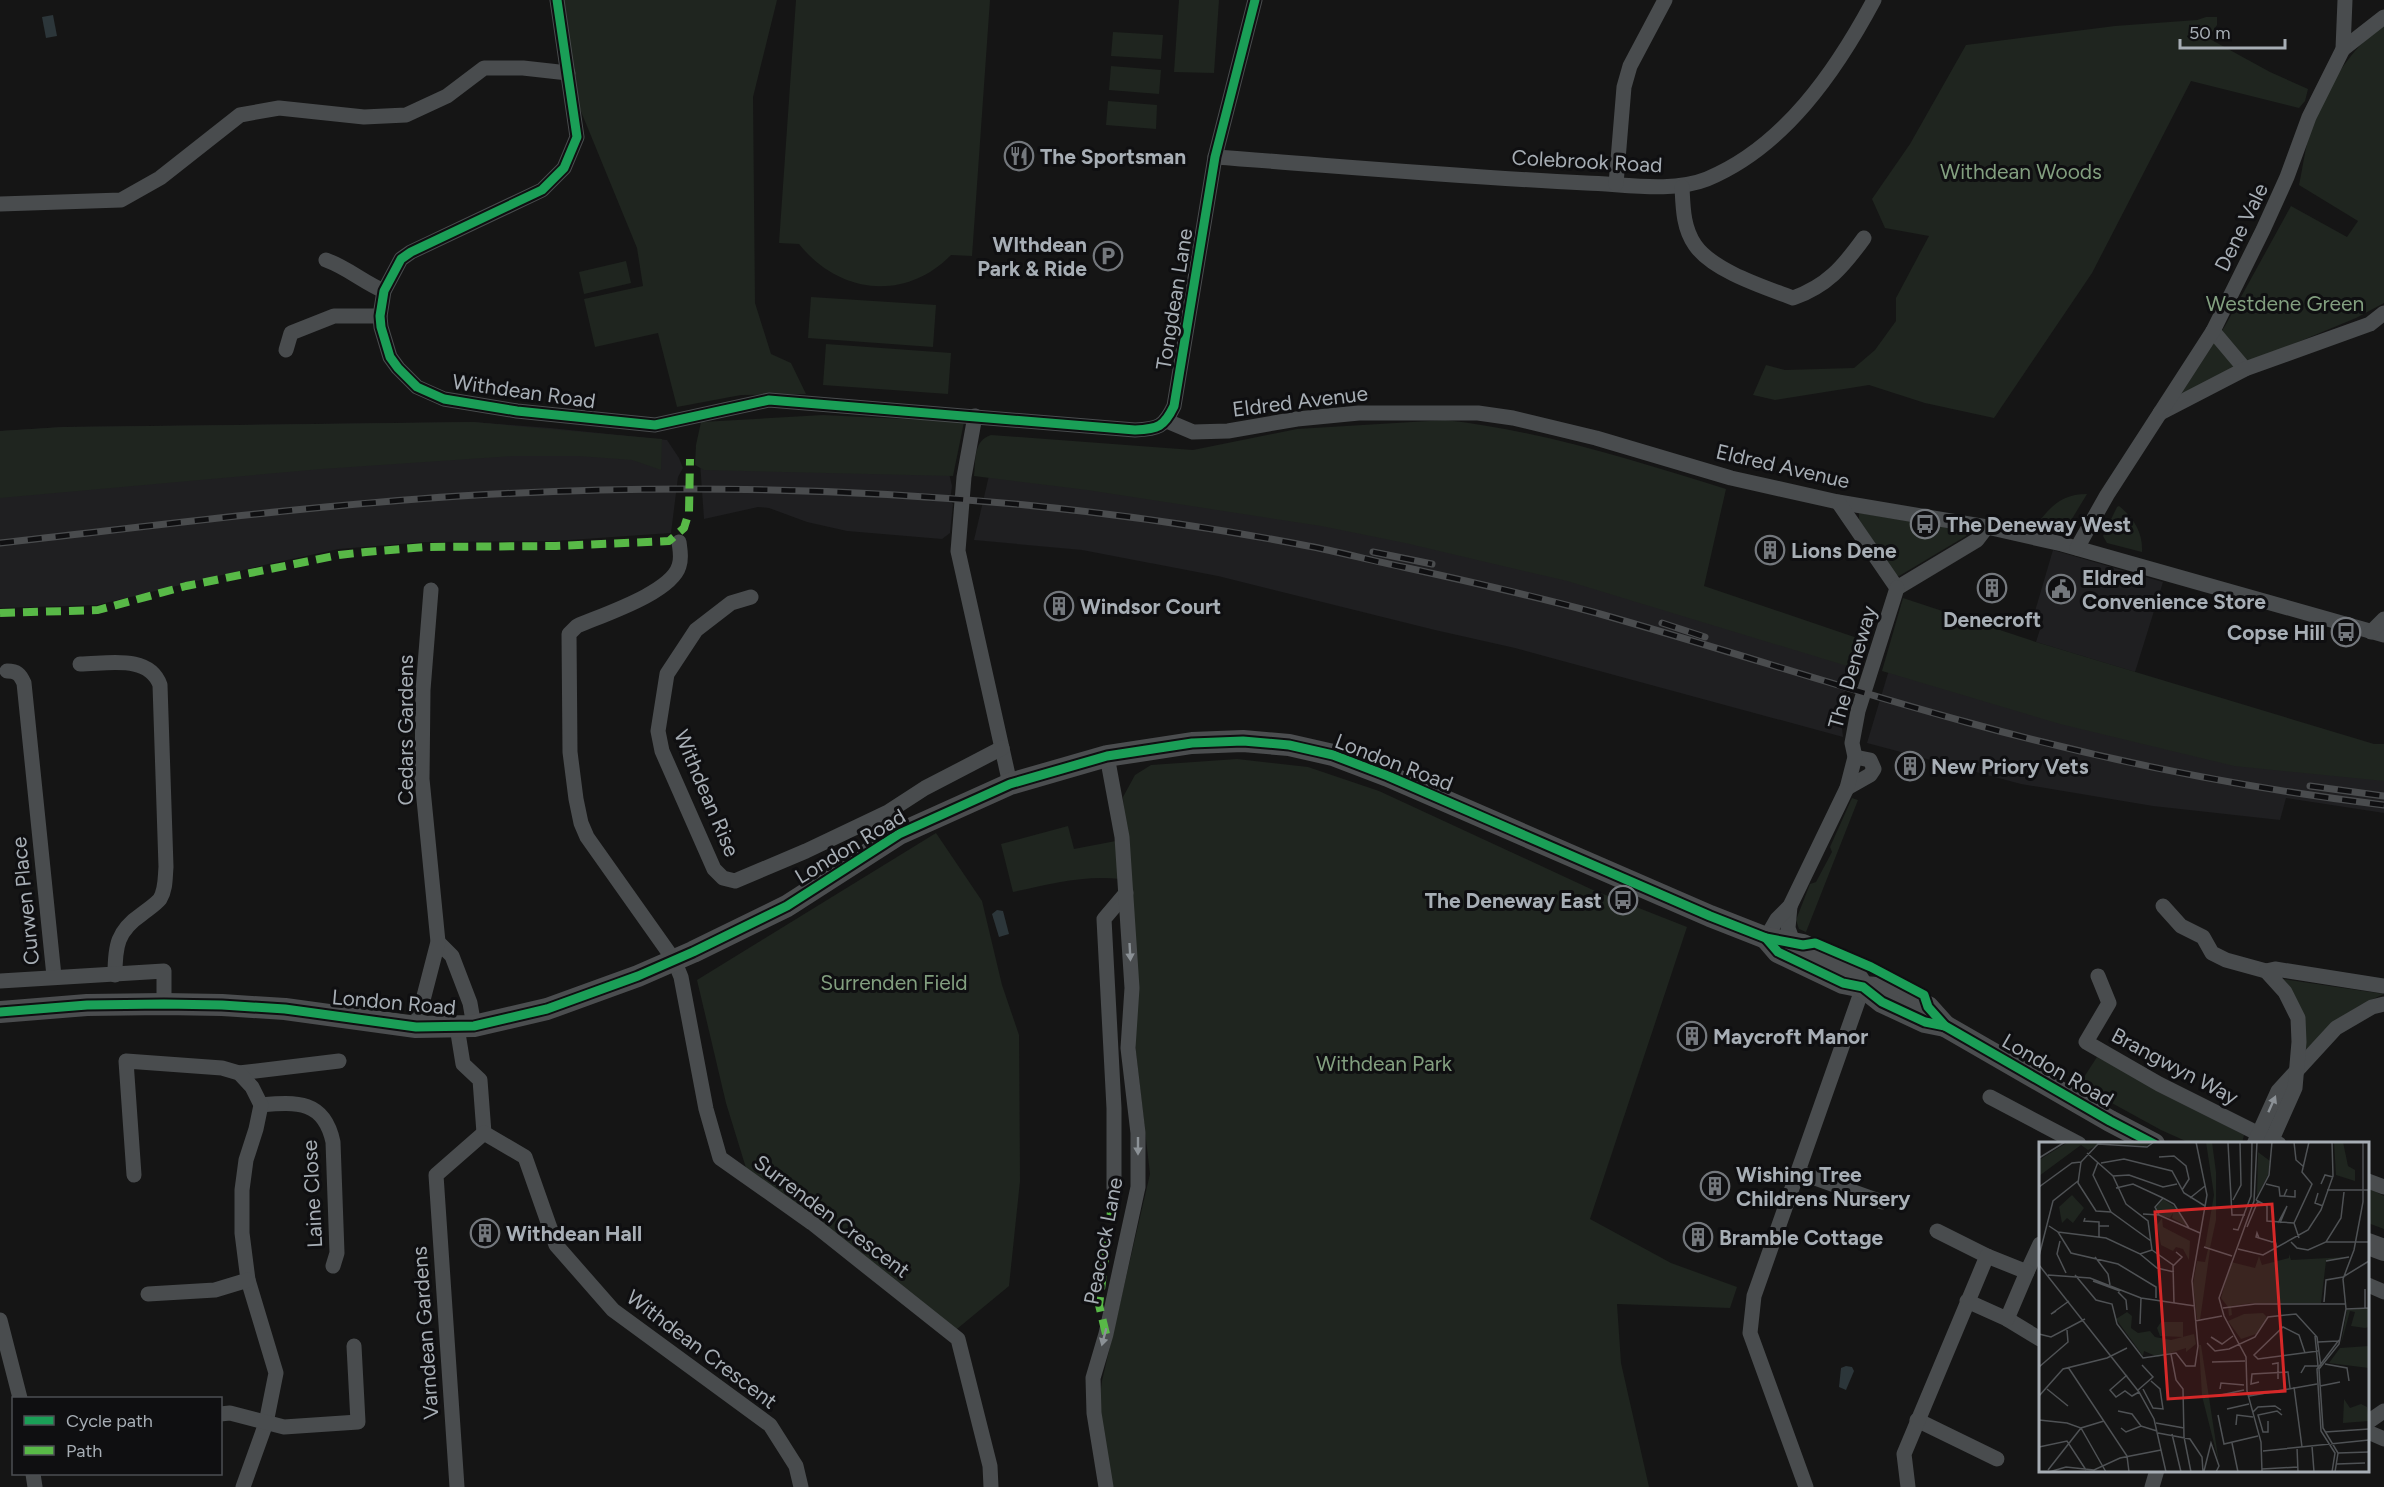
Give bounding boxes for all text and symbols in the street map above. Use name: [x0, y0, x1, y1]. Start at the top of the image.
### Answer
scale bar: [2180, 12, 2285, 50]
text: 50 m: [2189, 22, 2231, 44]
restaurant icon: The Sportsman: [1003, 140, 1035, 172]
place label: The Sportsman: [1040, 144, 1186, 169]
street label: Colebrook Road: [1511, 145, 1663, 177]
park label: Withdean Woods: [1940, 159, 2102, 184]
street label: Dene Vale: [2209, 179, 2273, 275]
street label: Tongdean Lane: [1150, 227, 1198, 371]
place label: WIthdean Park & Ride: [977, 232, 1087, 281]
parking icon: WIthdean Park & Ride: [1092, 240, 1124, 272]
park label: Westdene Green: [2206, 291, 2364, 316]
street label: Withdean Road: [451, 369, 597, 413]
street label: Eldred Avenue: [1231, 380, 1369, 422]
street label: Eldred Avenue: [1714, 438, 1852, 494]
bus stop icon: The Deneway West: [1909, 508, 1941, 540]
place label: The Deneway West: [1946, 512, 2131, 537]
building icon: Lions Dene: [1754, 534, 1786, 566]
place label: Lions Dene: [1791, 538, 1897, 563]
place label: Eldred Convenience Store: [2082, 565, 2266, 614]
building icon: Denecroft: [1976, 572, 2008, 604]
public building icon: Eldred Convenience Store: [2045, 573, 2077, 605]
building icon: Windsor Court: [1043, 590, 1075, 622]
place label: Windsor Court: [1080, 594, 1221, 619]
street label: The Deneway: [1823, 603, 1881, 731]
place label: Denecroft: [1943, 607, 2041, 632]
bus stop icon: Copse Hill: [2330, 616, 2362, 648]
place label: Copse Hill: [2227, 620, 2325, 645]
street label: Cedars Gardens: [393, 655, 418, 805]
street label: Withdean Rise: [669, 726, 745, 860]
street label: London Road: [1331, 728, 1457, 796]
building icon: New Priory Vets: [1894, 750, 1926, 782]
place label: New Priory Vets: [1931, 754, 2089, 779]
street label: London Road: [790, 803, 910, 889]
street label: Curwen Place: [6, 836, 44, 966]
bus stop icon: The Deneway East: [1607, 884, 1639, 916]
place label: The Deneway East: [1425, 888, 1602, 913]
one-way arrow: [1125, 942, 1134, 961]
park label: Surrenden Field: [820, 970, 968, 995]
street label: London Road: [331, 984, 457, 1020]
building icon: Maycroft Manor: [1676, 1020, 1708, 1052]
street label: Brangwyn Way: [2107, 1022, 2243, 1110]
place label: Maycroft Manor: [1713, 1024, 1868, 1049]
street label: London Road: [1998, 1028, 2118, 1112]
park label: Withdean Park: [1316, 1051, 1453, 1076]
one-way arrow: [2267, 1096, 2276, 1113]
one-way arrow: [1133, 1137, 1143, 1156]
street label: Laine Close: [297, 1139, 327, 1249]
inset map: [2039, 1142, 2369, 1472]
street label: Surrenden Crescent: [749, 1149, 915, 1283]
place label: Wishing Tree Childrens Nursery: [1736, 1162, 1911, 1211]
building icon: Wishing Tree Childrens Nursery: [1699, 1170, 1731, 1202]
street label: Peacock Lane: [1078, 1175, 1128, 1307]
building icon: Withdean Hall: [469, 1217, 501, 1249]
place label: Withdean Hall: [506, 1221, 642, 1246]
building icon: Bramble Cottage: [1682, 1221, 1714, 1253]
place label: Bramble Cottage: [1719, 1225, 1884, 1250]
street label: Varndean Gardens: [406, 1246, 444, 1420]
street label: Withdean Crescent: [622, 1284, 782, 1414]
one-way arrow: [1099, 1328, 1109, 1346]
legend: [12, 1397, 222, 1475]
text: Cycle path: [66, 1410, 153, 1432]
text: Path: [66, 1440, 102, 1462]

